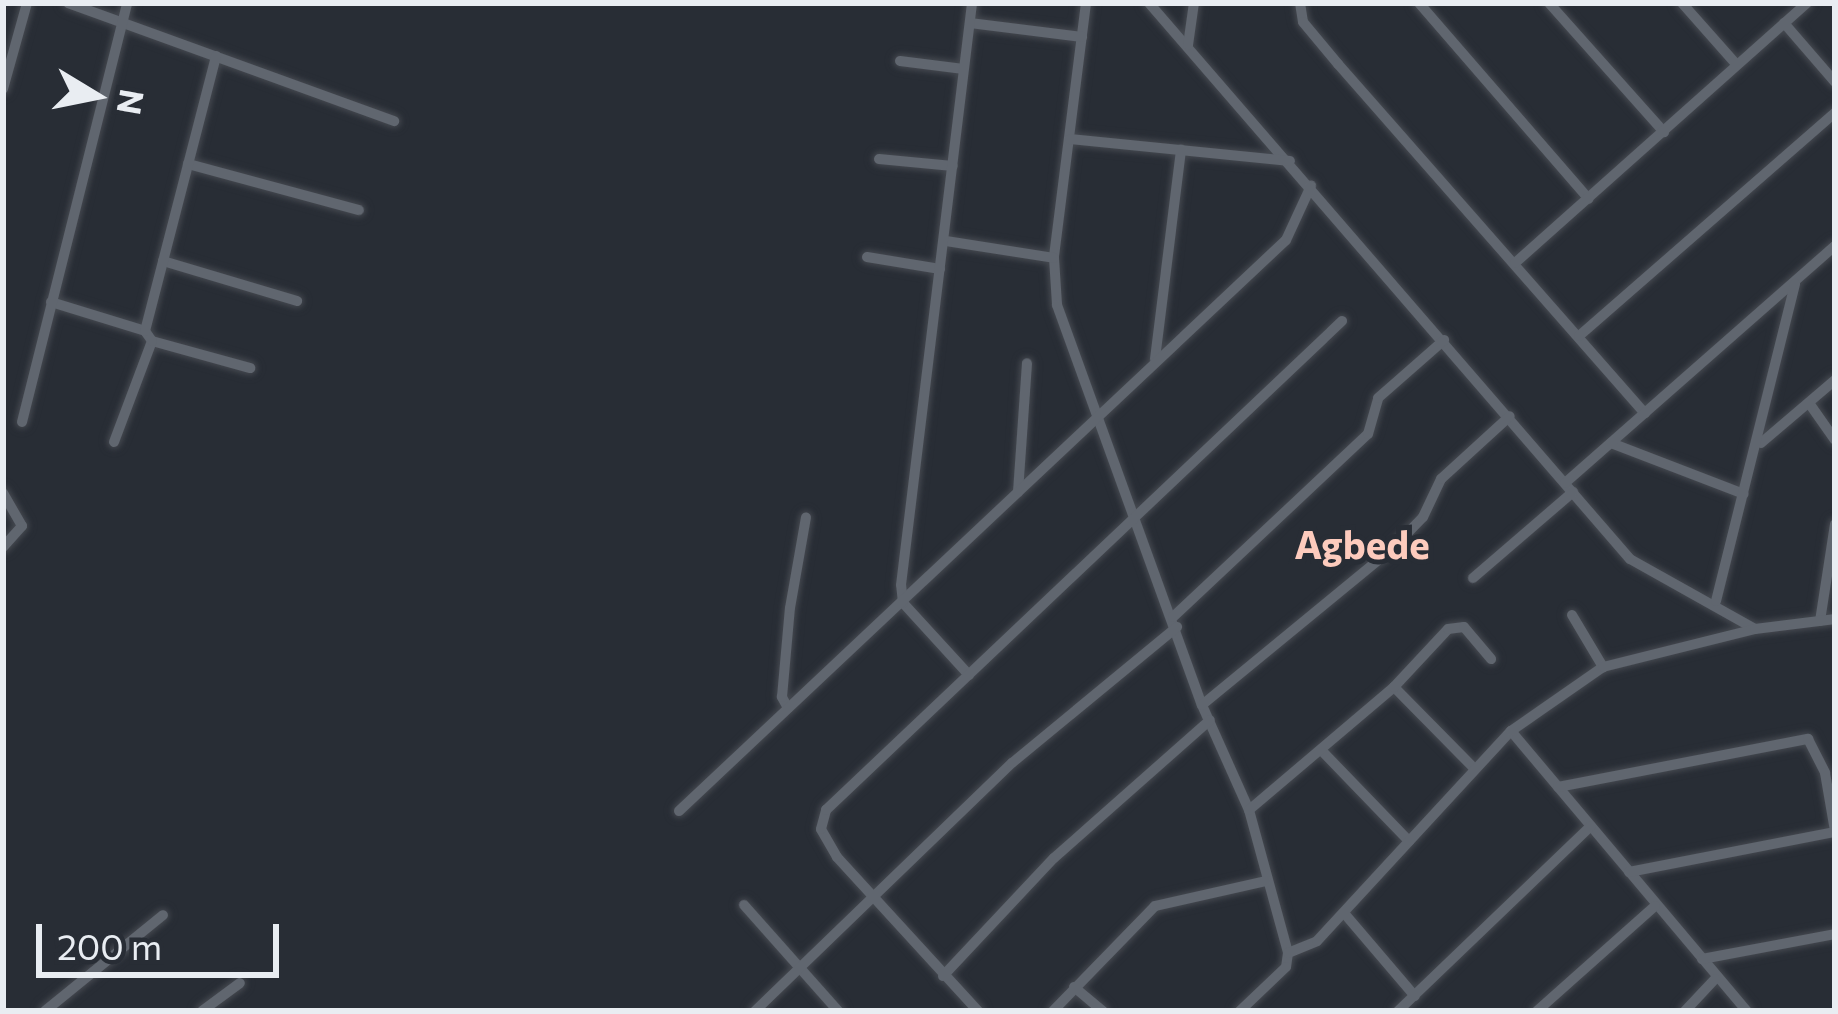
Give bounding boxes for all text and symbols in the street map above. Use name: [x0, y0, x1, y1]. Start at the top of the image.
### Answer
north arrow: [36, 36, 156, 156]
text: N: [110, 87, 154, 118]
district label: Agbede: [1294, 520, 1430, 566]
scale bar: [42, 900, 285, 974]
text: 200 m: [57, 923, 162, 967]

